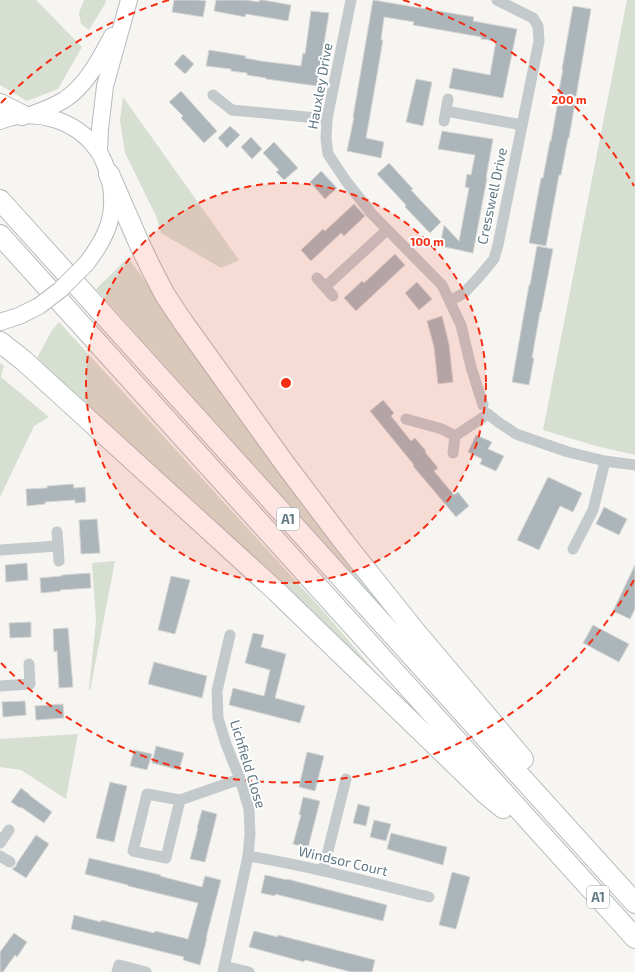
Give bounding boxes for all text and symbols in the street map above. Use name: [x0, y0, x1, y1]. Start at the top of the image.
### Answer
street label: Hauxley Drive: [304, 41, 335, 130]
text: 200 m: [551, 92, 587, 106]
street label: Cresswell Drive: [473, 146, 510, 246]
text: 100 m: [410, 234, 444, 248]
centre of rings: [279, 376, 293, 390]
road number: A1: [277, 508, 299, 530]
street label: Lichfield Close: [227, 718, 270, 810]
street label: Windsor Court: [297, 842, 389, 879]
road number: A1: [587, 886, 609, 908]

